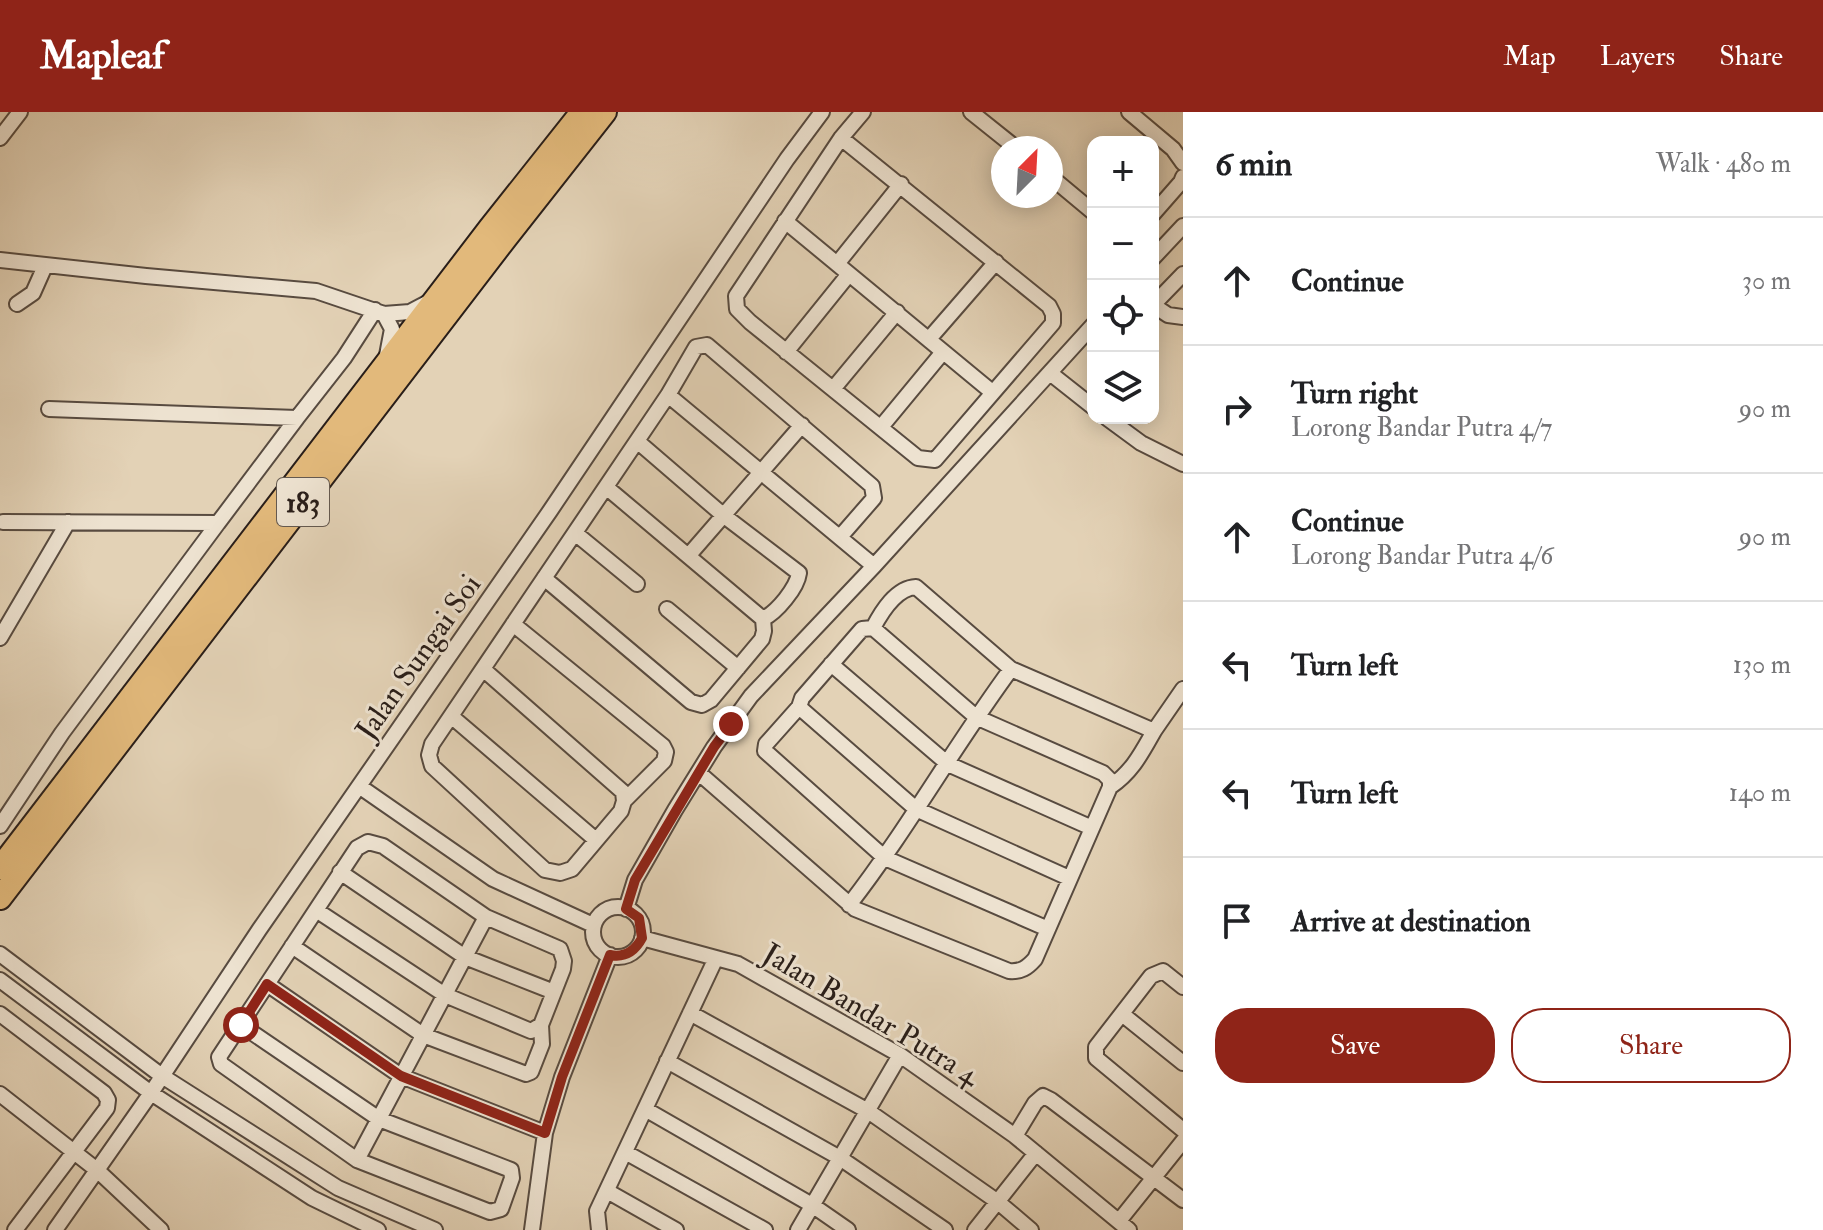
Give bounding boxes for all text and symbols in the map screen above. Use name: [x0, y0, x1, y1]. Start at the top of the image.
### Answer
text: Mapleaf: [40, 32, 165, 80]
text: Map: [1503, 39, 1556, 74]
text: Layers: [1600, 39, 1675, 74]
text: Share: [1719, 39, 1783, 74]
north arrow: [991, 136, 1063, 208]
map controls: [1087, 136, 1159, 424]
button: +: [1087, 136, 1159, 208]
text: 6 min: [1215, 143, 1292, 186]
text: Walk · 480 m: [1656, 148, 1791, 180]
button: −: [1087, 208, 1159, 280]
icon: ahead: [1215, 259, 1259, 303]
text: Continue: [1291, 263, 1404, 300]
text: 30 m: [1742, 265, 1791, 297]
button: locate: [1087, 280, 1159, 352]
button: layers: [1087, 352, 1159, 424]
text: Turn right: [1291, 375, 1418, 412]
icon: right: [1215, 387, 1259, 431]
text: 90 m: [1739, 393, 1791, 425]
text: Lorong Bandar Putra 4/7: [1291, 412, 1552, 444]
road number: 183: [277, 478, 329, 526]
text: Continue: [1291, 503, 1404, 540]
icon: ahead: [1215, 515, 1259, 559]
text: 90 m: [1739, 521, 1791, 553]
text: Lorong Bandar Putra 4/6: [1291, 540, 1553, 572]
street label: Jalan Sungai Soi: [347, 567, 489, 748]
icon: left: [1215, 643, 1259, 687]
text: Turn left: [1291, 647, 1398, 684]
text: 130 m: [1733, 649, 1791, 681]
route end: [713, 706, 749, 742]
icon: left: [1215, 771, 1259, 815]
text: Turn left: [1291, 775, 1398, 812]
text: 140 m: [1729, 777, 1791, 809]
icon: arrive: [1215, 899, 1259, 943]
text: Arrive at destination: [1291, 903, 1531, 940]
street label: Jalan Bandar Putra 4: [755, 935, 987, 1095]
route start: [223, 1007, 259, 1043]
button: Save: [1215, 1008, 1495, 1083]
button: Share: [1511, 1008, 1791, 1083]

